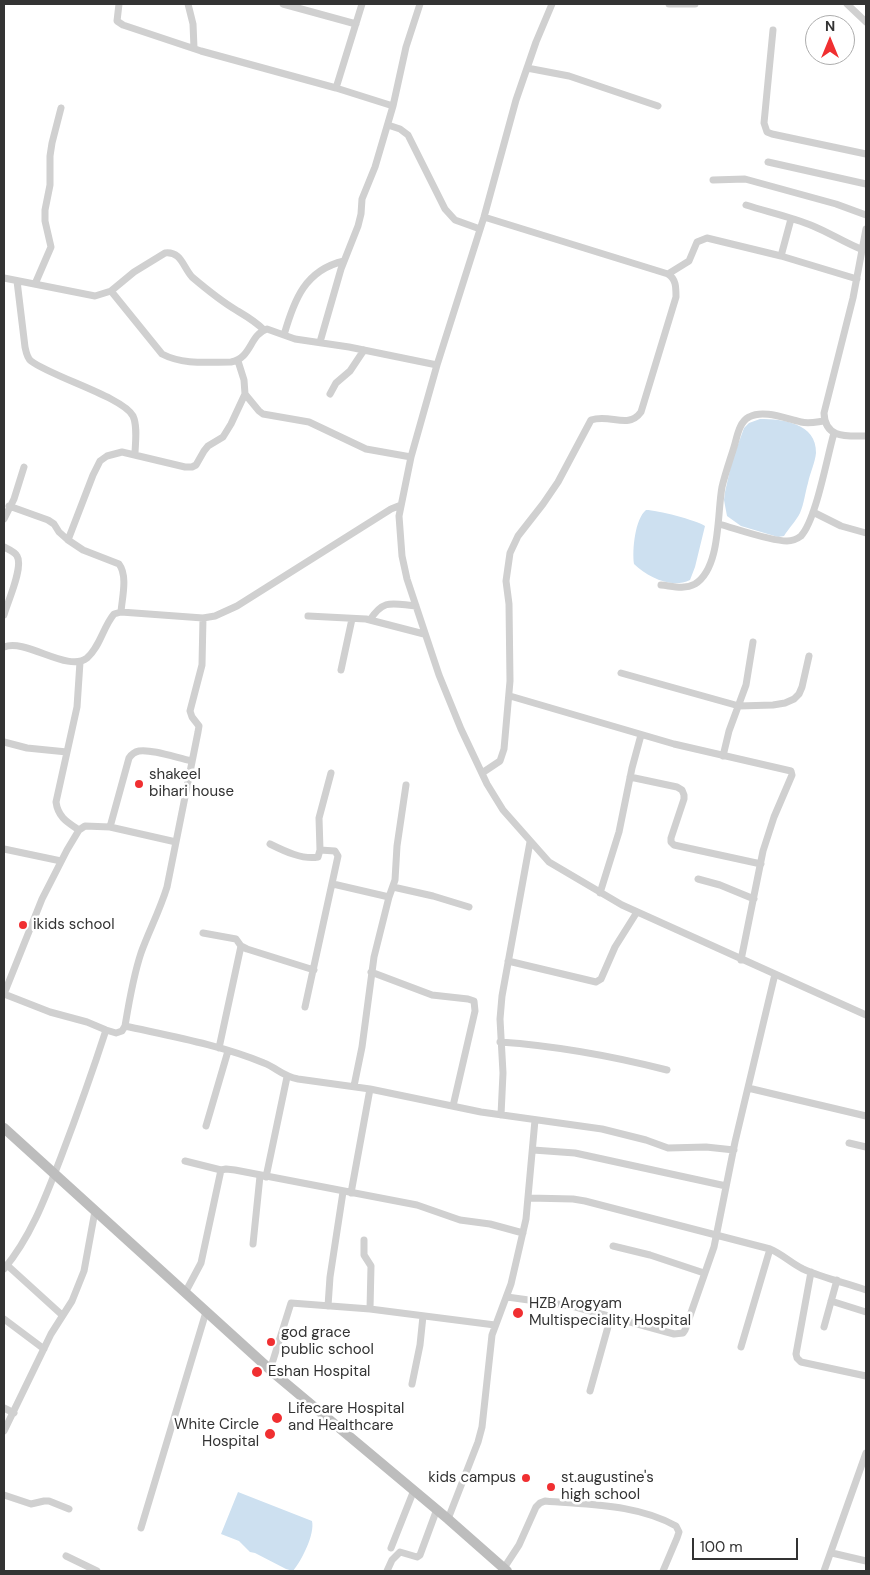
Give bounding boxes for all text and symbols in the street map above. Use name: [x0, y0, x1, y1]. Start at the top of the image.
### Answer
north arrow: [805, 15, 855, 65]
text: N: [825, 17, 835, 35]
place label: shakeel bihari house: [149, 766, 234, 801]
marker: shakeel bihari house: [133, 778, 145, 790]
place label: ikids school: [33, 916, 115, 934]
marker: ikids school: [17, 919, 29, 931]
place label: HZB Arogyam Multispeciality Hospital: [529, 1295, 691, 1330]
marker: HZB Arogyam Multispeciality Hospital: [511, 1306, 525, 1320]
place label: god grace public school: [281, 1324, 374, 1359]
marker: god grace public school: [265, 1336, 277, 1348]
place label: Eshan Hospital: [268, 1363, 370, 1381]
marker: Eshan Hospital: [250, 1365, 264, 1379]
place label: Lifecare Hospital and Healthcare: [288, 1400, 404, 1435]
marker: Lifecare Hospital and Healthcare: [270, 1411, 284, 1425]
place label: White Circle Hospital: [174, 1416, 259, 1451]
marker: White Circle Hospital: [263, 1427, 277, 1441]
place label: kids campus: [428, 1469, 516, 1487]
place label: st.augustine's high school: [561, 1469, 654, 1504]
marker: kids campus: [520, 1472, 532, 1484]
marker: st.augustine's high school: [545, 1481, 557, 1493]
scale bar: [695, 1528, 801, 1560]
text: 100 m: [700, 1537, 743, 1557]

